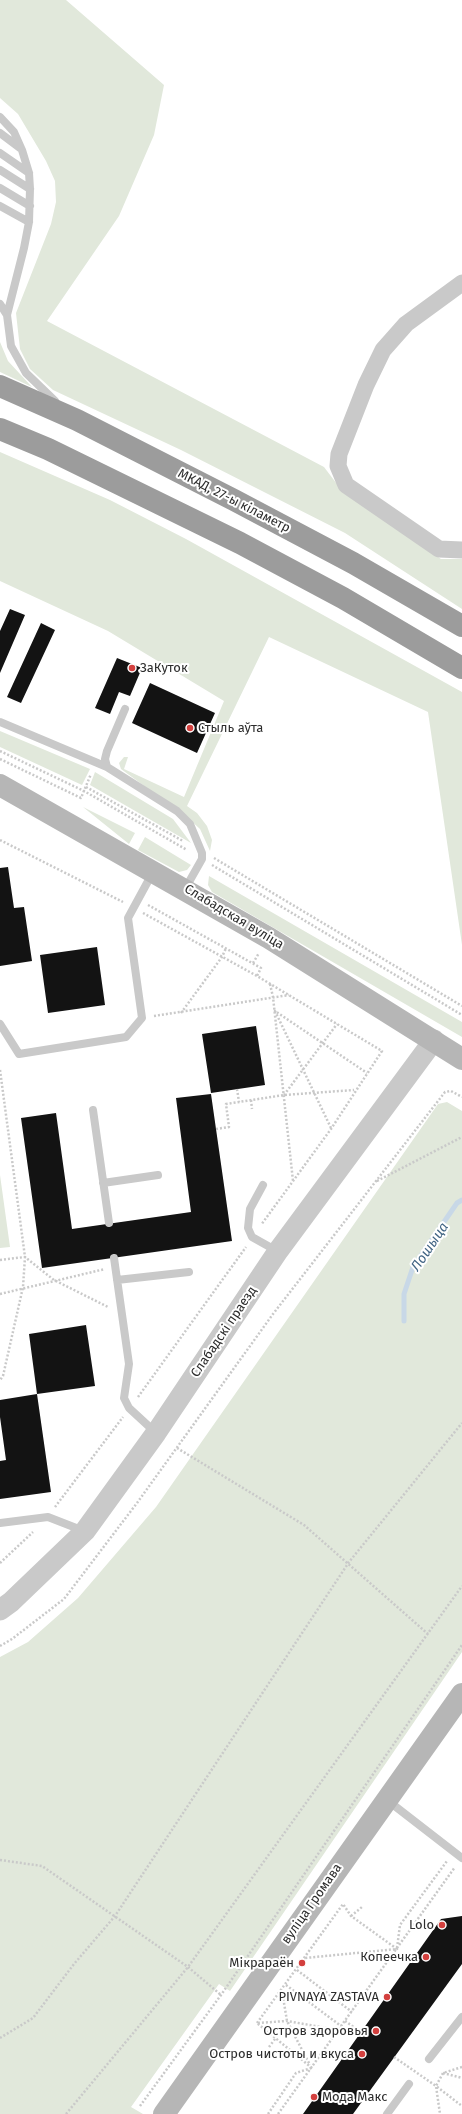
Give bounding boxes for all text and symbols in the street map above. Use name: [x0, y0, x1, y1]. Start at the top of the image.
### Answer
street label: МКАД, 27-ы кіламетр: [175, 466, 293, 536]
place label: ЗаКуток: [140, 660, 188, 676]
marker: ЗаКуток: [127, 663, 137, 673]
place label: Стыль аўта: [198, 720, 263, 736]
marker: Стыль аўта: [185, 723, 195, 733]
street label: Слабадская вуліца: [181, 881, 287, 953]
water label: Лошыца: [408, 1219, 452, 1275]
street label: Слабадскі праезд: [188, 1284, 260, 1380]
street label: вуліца Громава: [278, 1861, 346, 1947]
place label: Lolo: [409, 1917, 434, 1933]
marker: Lolo: [437, 1920, 447, 1930]
place label: Копеечка: [360, 1949, 418, 1965]
marker: Копеечка: [421, 1952, 431, 1962]
place label: Мікрараён: [229, 1955, 294, 1971]
marker: Мікрараён: [297, 1958, 307, 1968]
place label: PIVNAYA ZASTAVA: [278, 1989, 379, 2005]
marker: PIVNAYA ZASTAVA: [382, 1992, 392, 2002]
place label: Остров здоровья: [263, 2023, 368, 2039]
marker: Остров здоровья: [371, 2026, 381, 2036]
place label: Остров чистоты и вкуса: [209, 2046, 354, 2062]
marker: Остров чистоты и вкуса: [357, 2049, 367, 2059]
place label: Мода Макс: [322, 2089, 387, 2105]
marker: Мода Макс: [309, 2092, 319, 2102]

